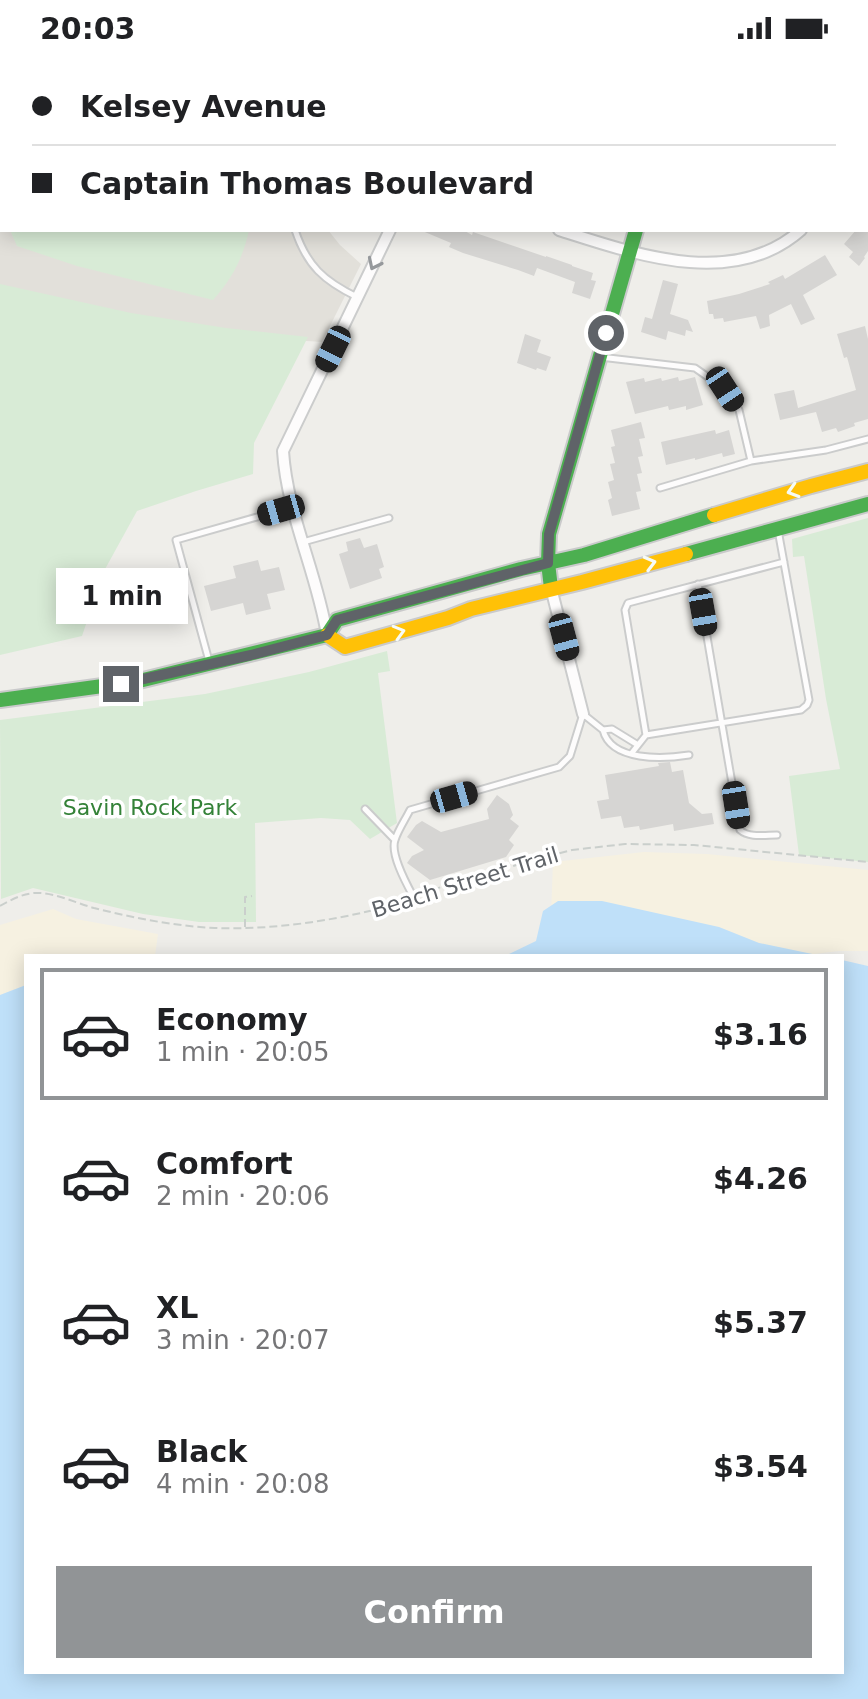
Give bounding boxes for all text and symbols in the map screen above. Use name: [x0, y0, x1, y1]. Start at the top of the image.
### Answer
text: 20:03: [40, 11, 136, 46]
text: Kelsey Avenue: [80, 89, 327, 124]
text: Captain Thomas Boulevard: [80, 166, 534, 201]
one-way arrow: [368, 255, 384, 270]
route start: [588, 315, 624, 351]
car: [312, 322, 354, 376]
car: [702, 362, 748, 416]
one-way arrow: [786, 482, 800, 498]
car: [255, 492, 307, 528]
one-way arrow: [642, 556, 656, 573]
callout: 1 min: [55, 568, 187, 624]
text: 1 min: [81, 581, 163, 611]
car: [687, 586, 719, 638]
car: [546, 611, 582, 663]
one-way arrow: [392, 624, 406, 641]
route end: [103, 666, 139, 702]
car: [428, 779, 480, 815]
car: [720, 779, 752, 831]
park label: Savin Rock Park: [63, 795, 238, 820]
street label: Beach Street Trail: [369, 842, 562, 923]
icon: car: [60, 998, 132, 1070]
text: Economy: [156, 1002, 308, 1037]
text: $3.16: [713, 1017, 808, 1052]
text: 1 min · 20:05: [156, 1037, 330, 1067]
icon: car: [60, 1142, 132, 1214]
text: Comfort: [156, 1146, 293, 1181]
text: $4.26: [713, 1161, 808, 1196]
text: 2 min · 20:06: [156, 1181, 330, 1211]
icon: car: [60, 1286, 132, 1358]
text: XL: [156, 1290, 198, 1325]
text: $5.37: [713, 1305, 808, 1340]
text: 3 min · 20:07: [156, 1325, 330, 1355]
icon: car: [60, 1430, 132, 1502]
text: Black: [156, 1434, 247, 1469]
text: $3.54: [713, 1449, 808, 1484]
text: 4 min · 20:08: [156, 1469, 330, 1499]
button: Confirm: [56, 1566, 812, 1658]

